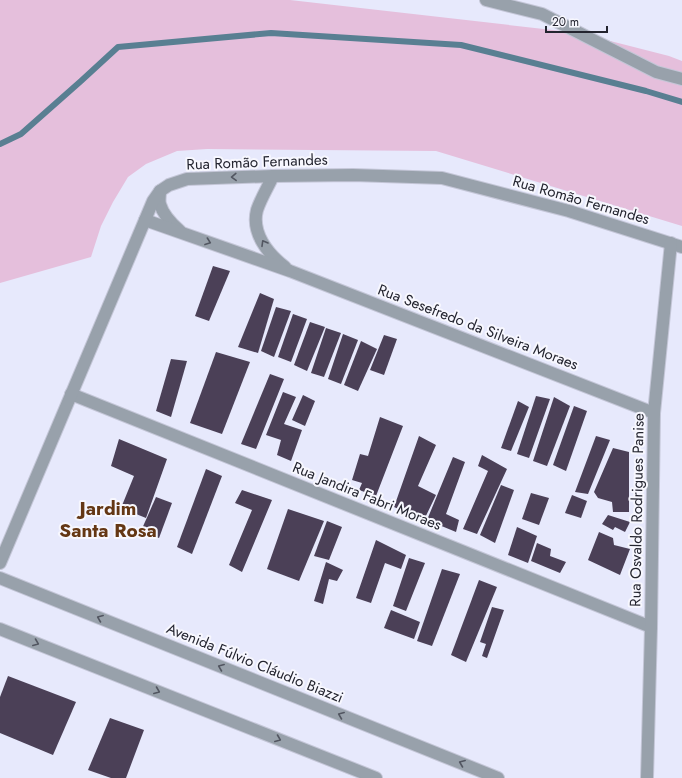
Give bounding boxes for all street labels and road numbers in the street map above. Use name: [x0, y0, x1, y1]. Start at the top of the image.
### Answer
street label: Rua Romão Fernandes: [186, 149, 328, 175]
street label: Rua Romão Fernandes: [510, 170, 652, 230]
street label: Rua Sesefredo da Silveira Moraes: [375, 279, 581, 375]
street label: Rua Osvaldo Rodrigues Panise: [624, 413, 650, 607]
street label: Rua Jandira Fabri Moraes: [289, 456, 445, 536]
street label: Avenida Fúlvio Cláudio Biazzi: [163, 617, 347, 709]

